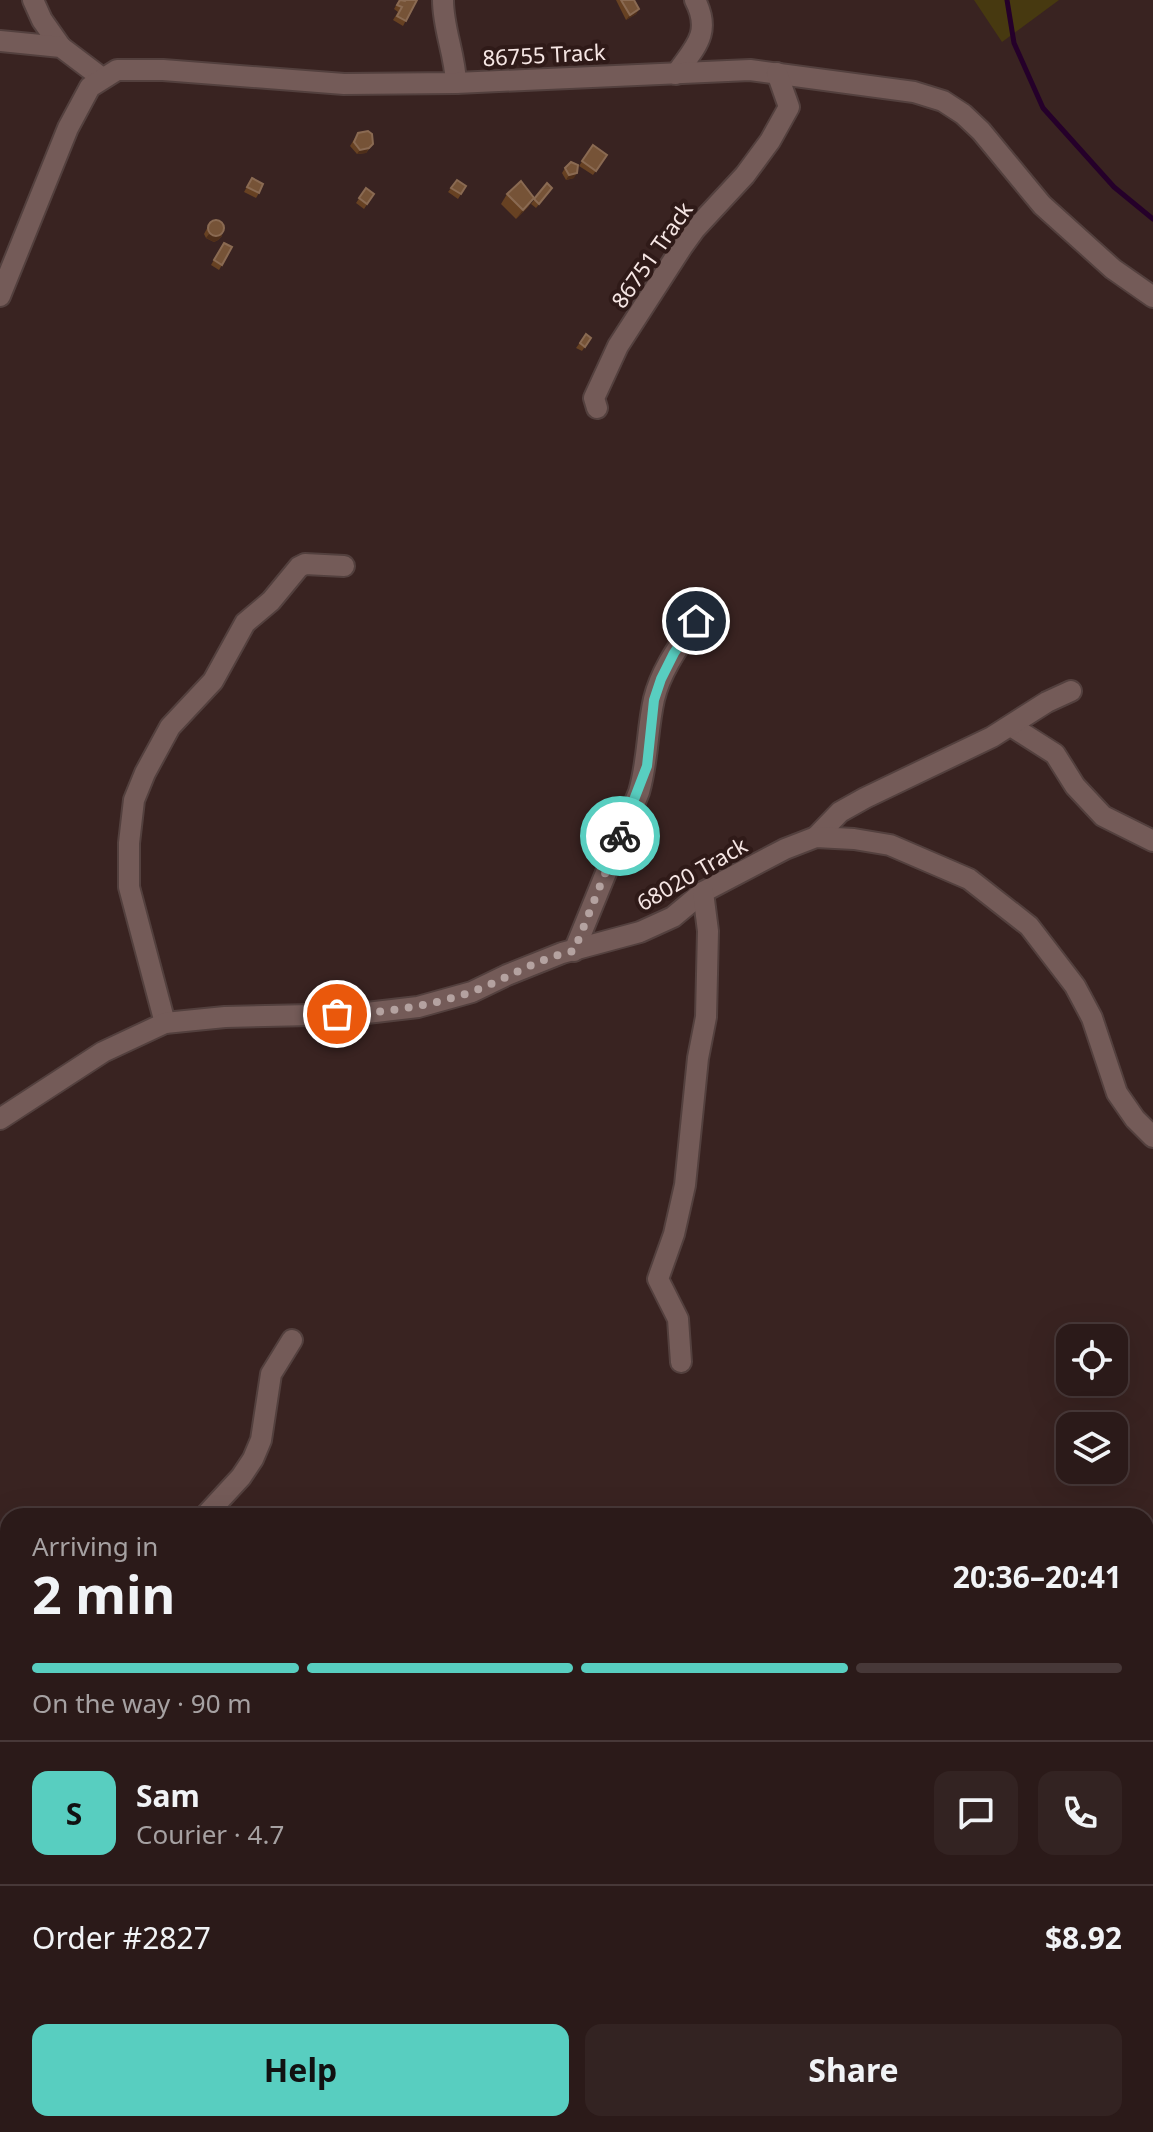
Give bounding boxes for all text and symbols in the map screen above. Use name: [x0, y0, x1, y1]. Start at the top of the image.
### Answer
street label: 86755 Track: [482, 36, 606, 72]
street label: 86751 Track: [604, 195, 699, 313]
pin: [662, 587, 730, 655]
icon: home: [674, 599, 718, 643]
courier: [580, 796, 660, 876]
icon: bike: [598, 814, 642, 858]
street label: 68020 Track: [631, 829, 753, 917]
pin: [303, 980, 371, 1048]
icon: bag: [315, 992, 359, 1036]
map controls: [1056, 1324, 1128, 1484]
button: locate: [1056, 1324, 1128, 1396]
button: layers: [1056, 1412, 1128, 1484]
text: Arriving in: [32, 1528, 158, 1564]
text: 20:36–20:41: [953, 1556, 1122, 1597]
text: 2 min: [32, 1558, 175, 1629]
text: On the way · 90 m: [32, 1685, 252, 1721]
button: chat: [934, 1771, 1018, 1855]
button: phone: [1038, 1771, 1122, 1855]
text: Sam: [136, 1775, 200, 1816]
text: S: [66, 1793, 82, 1834]
text: Courier · 4.7: [136, 1816, 284, 1852]
text: Order #2827: [32, 1917, 211, 1958]
text: $8.92: [1045, 1917, 1122, 1958]
button: Help: [32, 2024, 569, 2116]
button: Share: [585, 2024, 1122, 2116]

